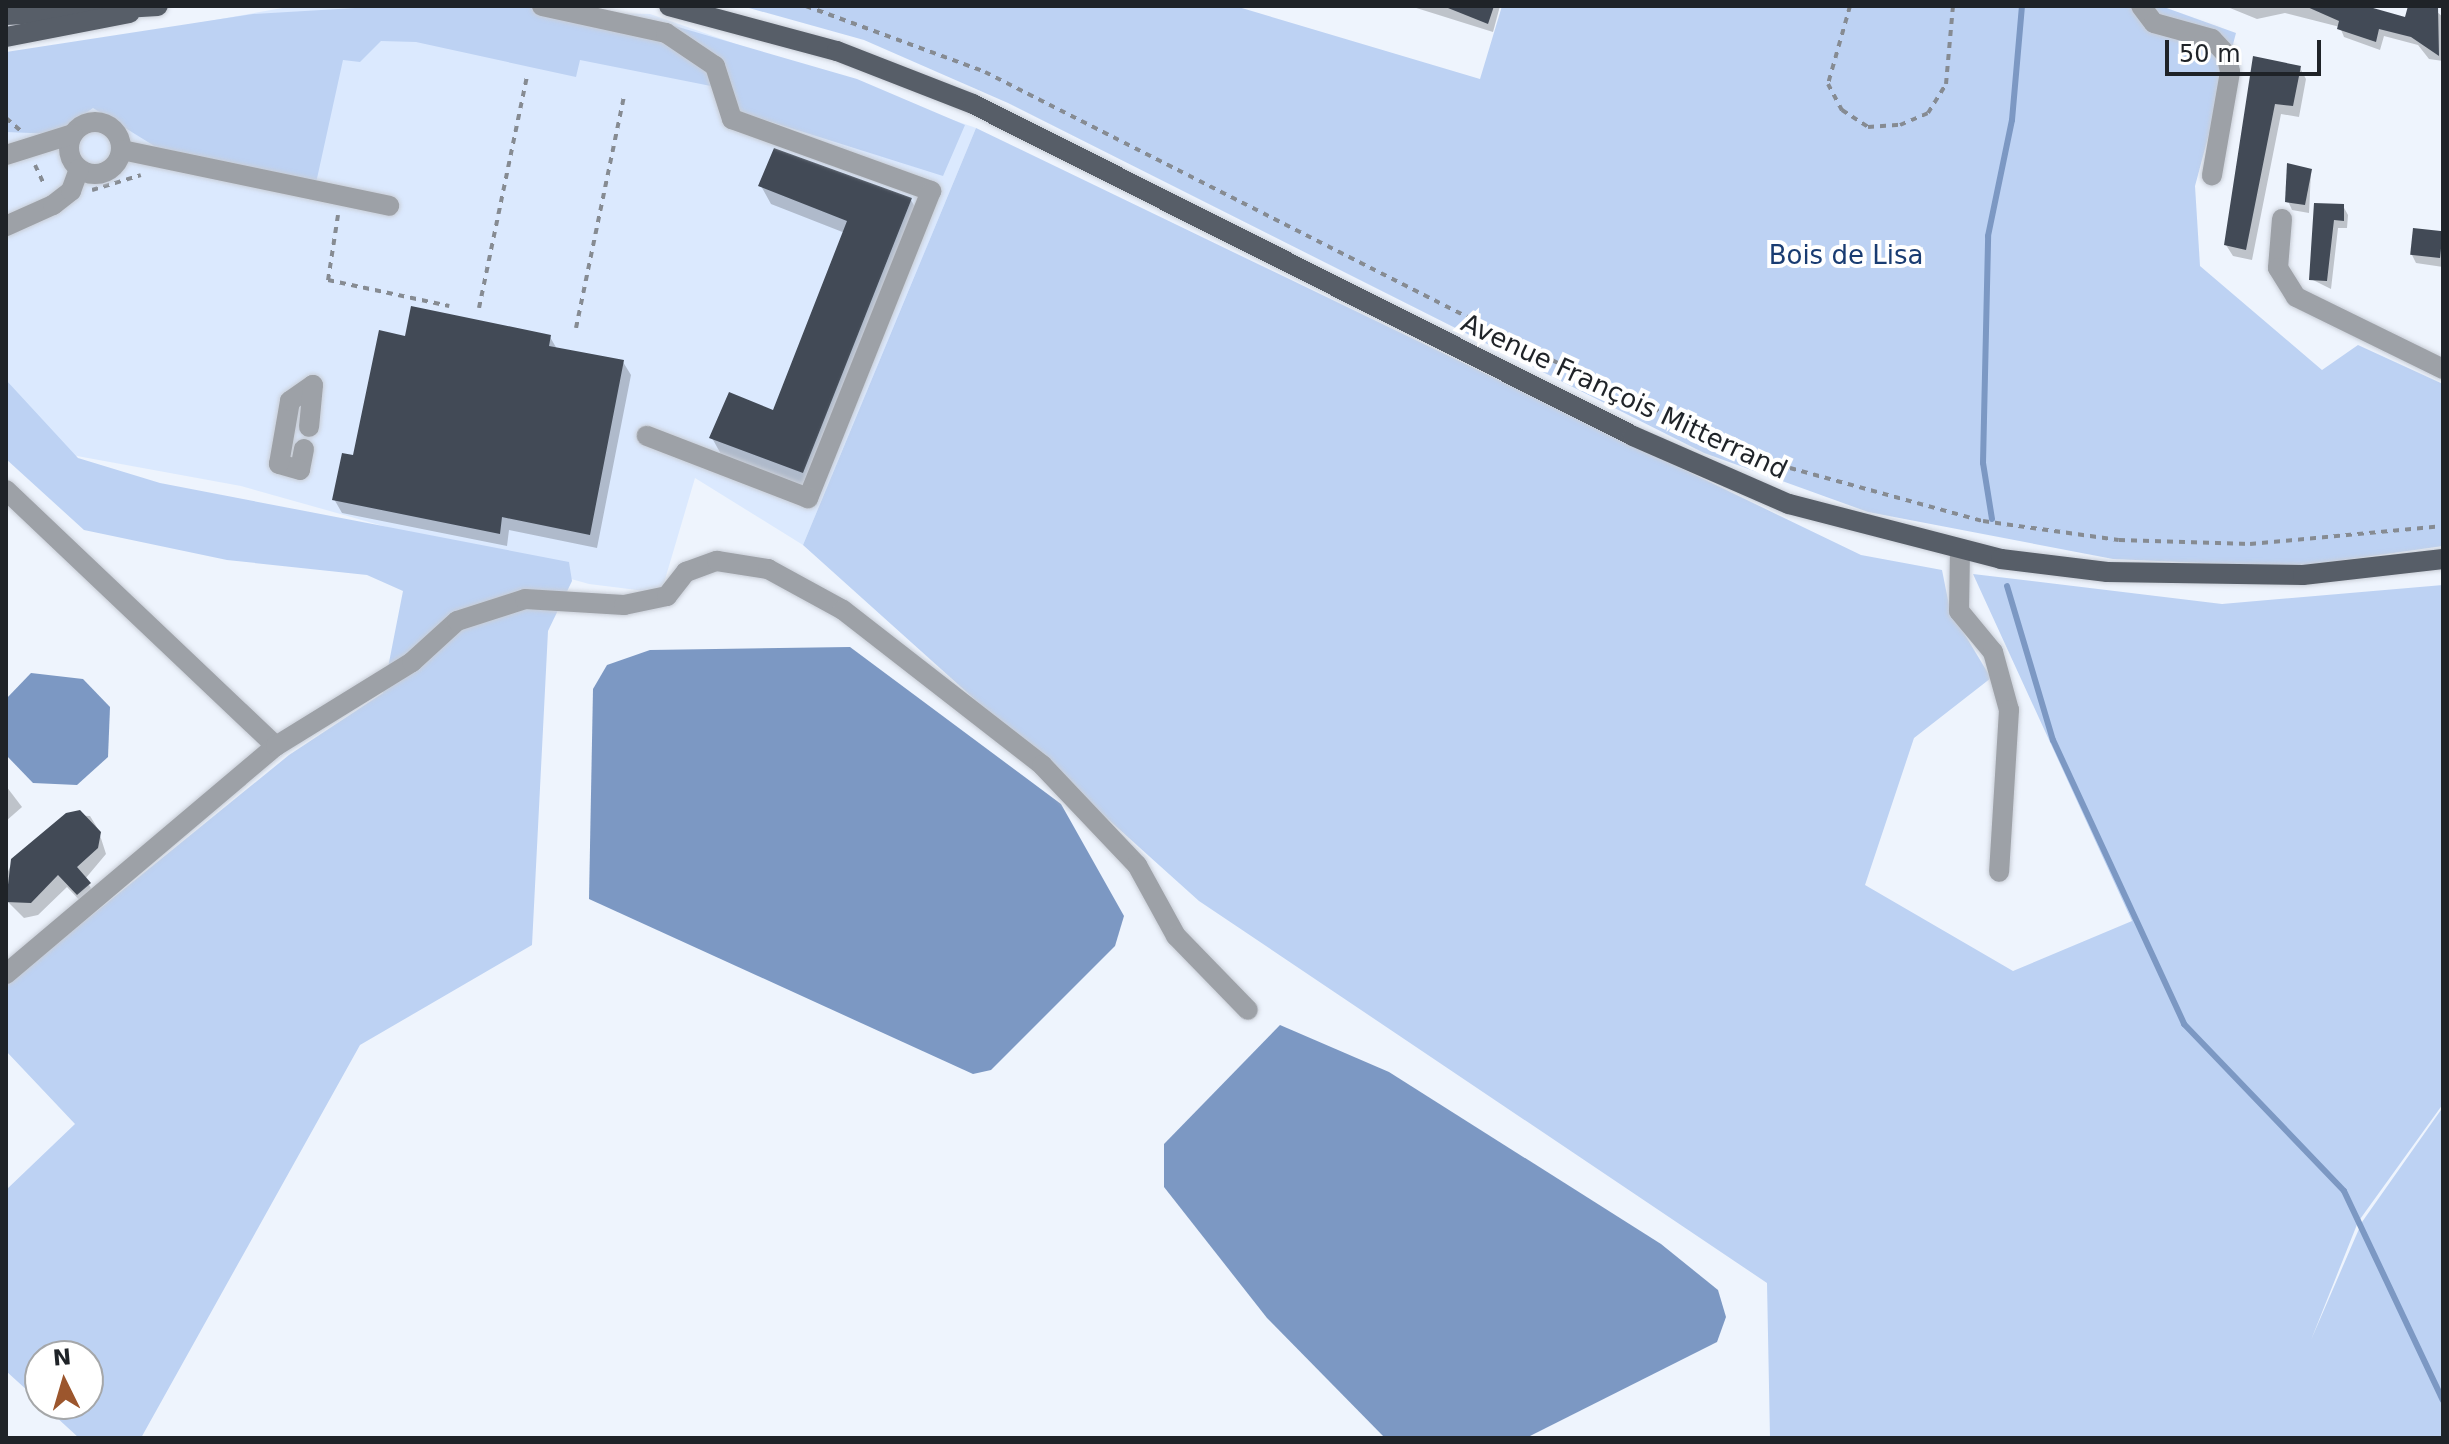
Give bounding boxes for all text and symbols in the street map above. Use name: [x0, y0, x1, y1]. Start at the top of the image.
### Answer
scale bar: [2169, 24, 2325, 74]
text: 50 m: [2179, 40, 2241, 68]
park label: Bois de Lisa: [1769, 240, 1923, 272]
street label: Avenue François Mitterrand: [1456, 308, 1792, 486]
north arrow: [24, 1340, 104, 1420]
text: N: [52, 1344, 72, 1371]

